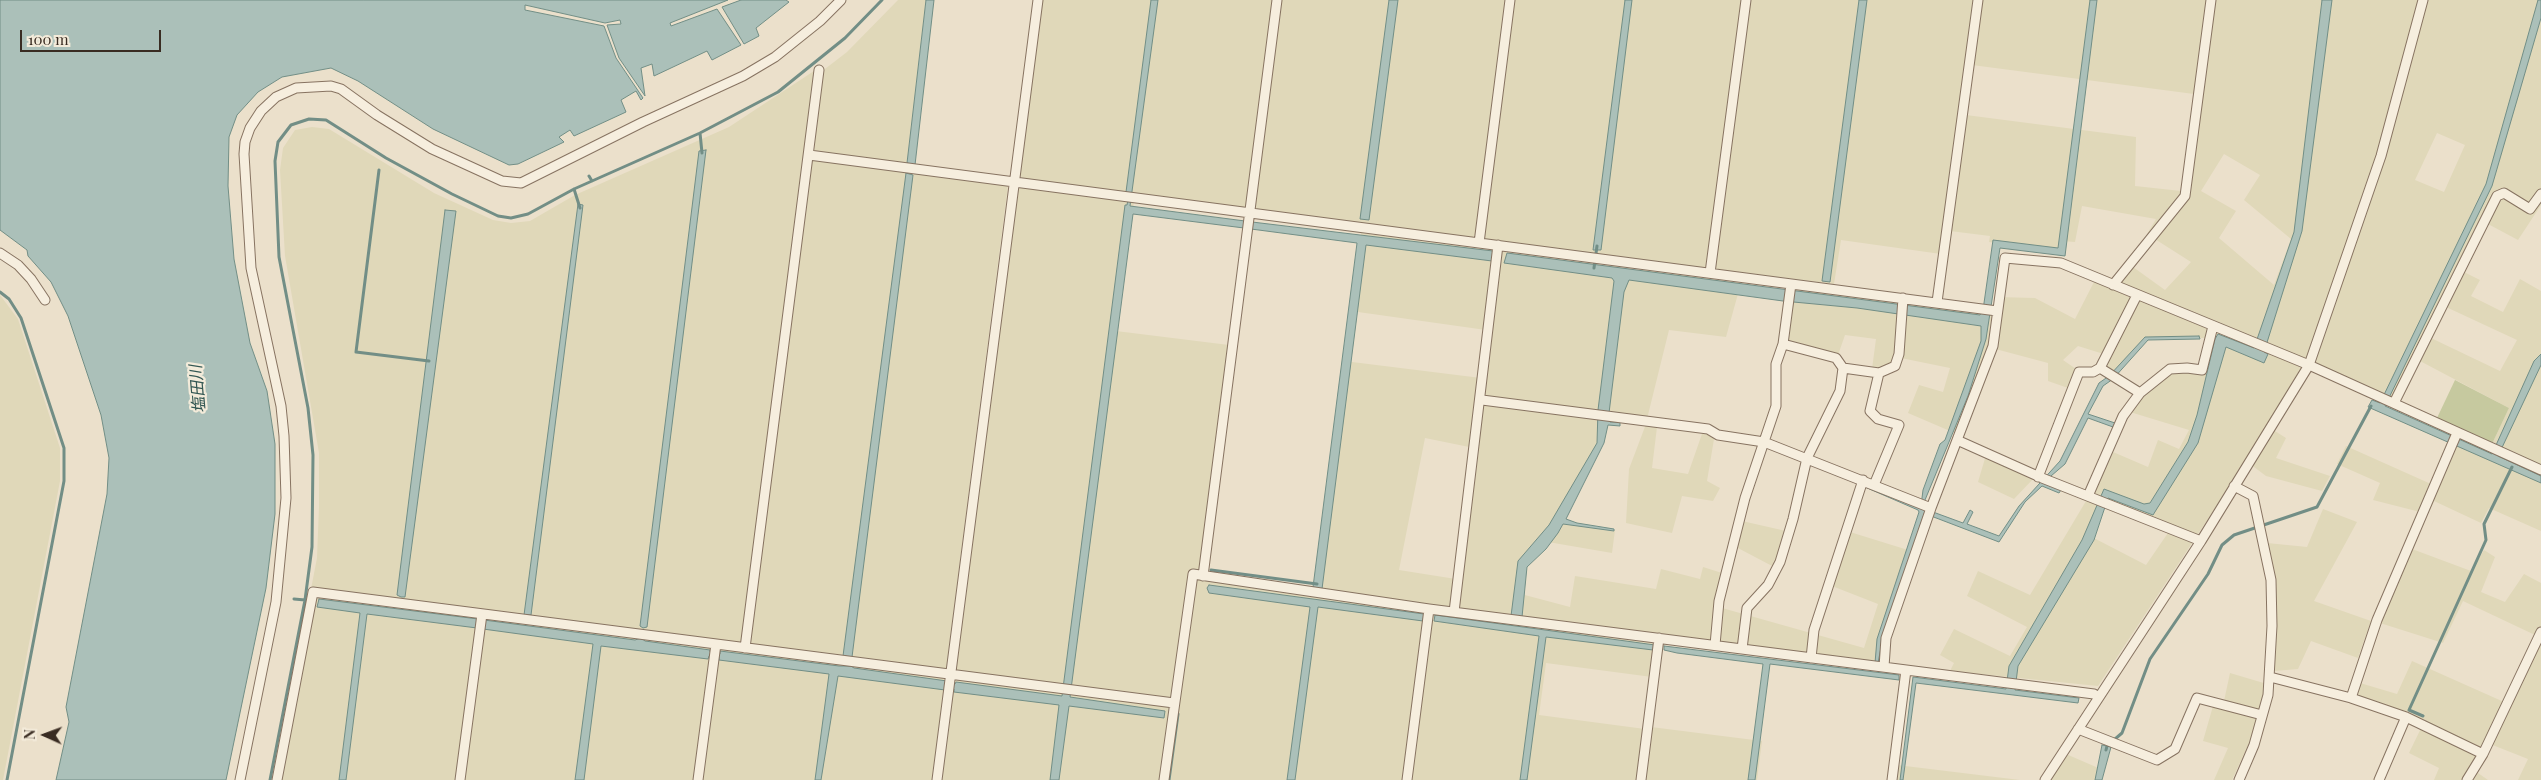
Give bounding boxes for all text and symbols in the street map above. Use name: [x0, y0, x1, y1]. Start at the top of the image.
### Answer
scale bar: [22, 20, 164, 52]
text: 100 m: [28, 29, 69, 49]
water label: 塩田川: [186, 364, 210, 414]
north arrow: [20, 710, 70, 760]
text: N: [20, 729, 39, 740]

